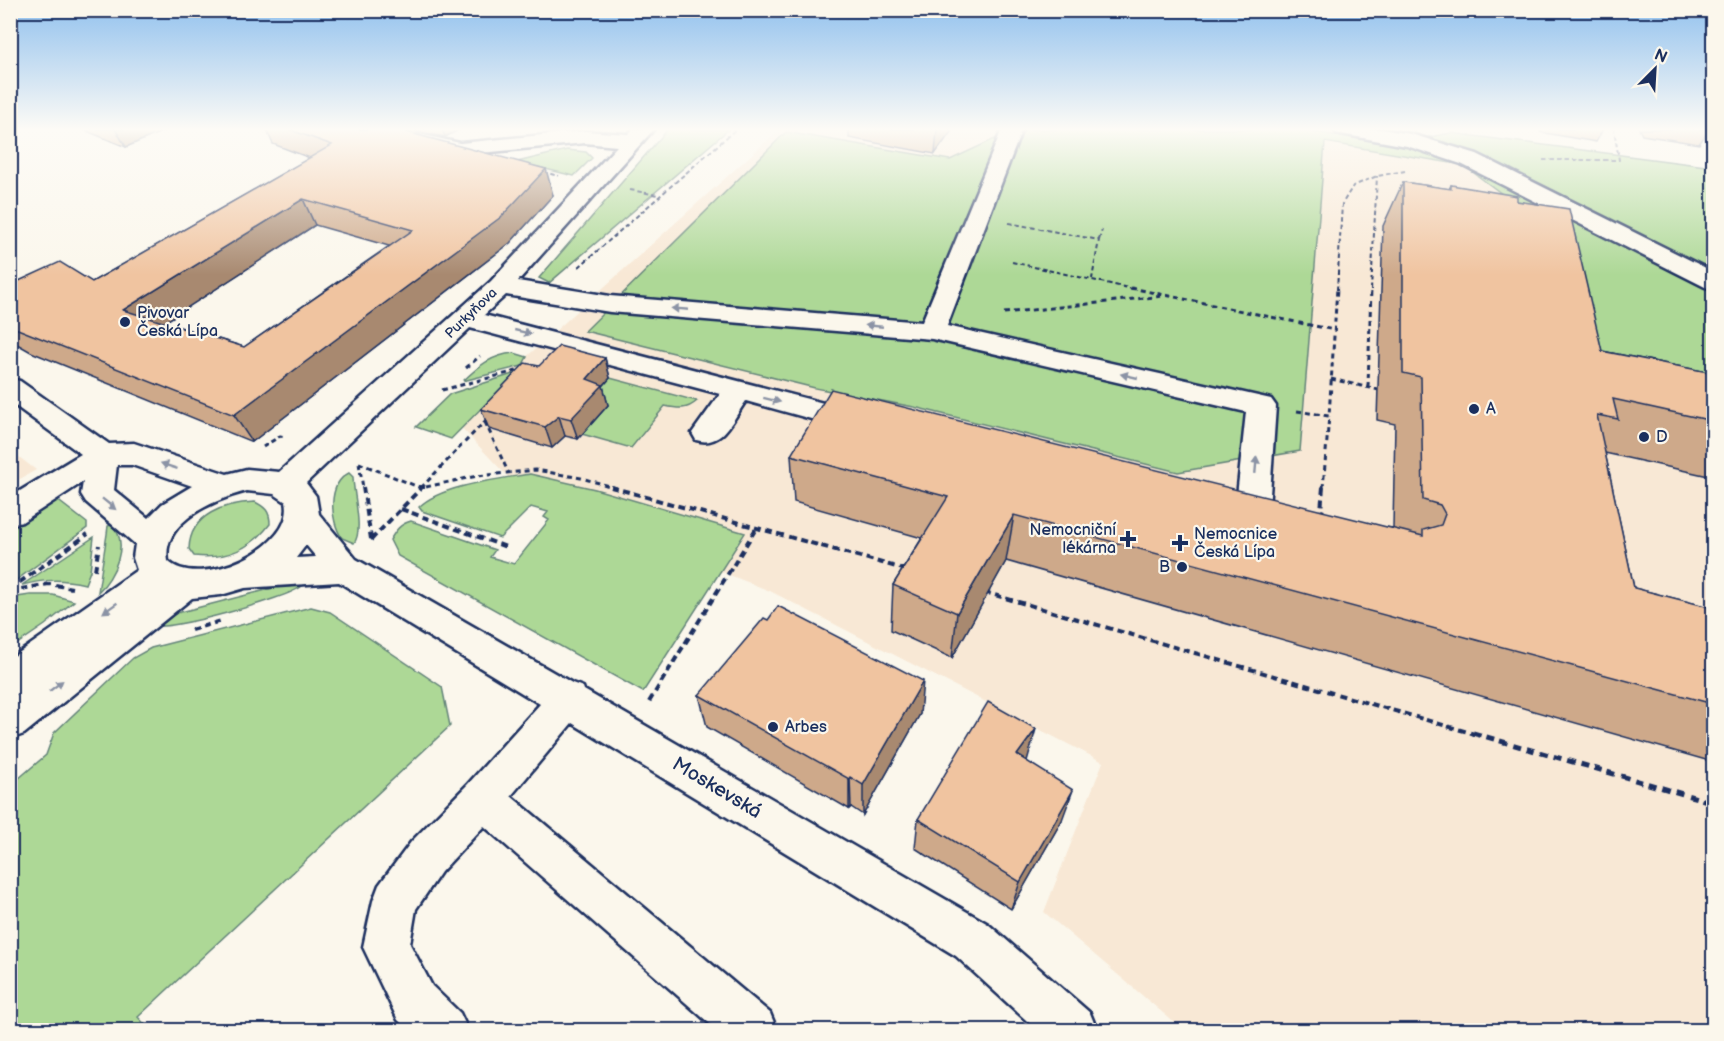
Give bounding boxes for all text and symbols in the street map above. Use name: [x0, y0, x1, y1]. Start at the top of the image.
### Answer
north arrow: [1625, 39, 1685, 99]
text: N: [1651, 46, 1670, 68]
street label: Purkyňova: [441, 284, 501, 342]
place label: Pivovar Česká Lípa: [137, 304, 218, 341]
one-way arrow: [670, 305, 689, 314]
marker: Pivovar Česká Lípa: [118, 315, 132, 329]
one-way arrow: [864, 321, 883, 331]
one-way arrow: [514, 328, 533, 337]
one-way arrow: [1120, 371, 1138, 381]
one-way arrow: [763, 395, 781, 405]
place label: A: [1486, 400, 1496, 419]
marker: A: [1467, 402, 1481, 416]
place label: D: [1656, 428, 1668, 447]
marker: D: [1637, 430, 1651, 444]
one-way arrow: [1251, 456, 1261, 475]
one-way arrow: [160, 460, 178, 470]
one-way arrow: [101, 498, 117, 511]
place label: Nemocniční lékárna: [1029, 521, 1116, 558]
place label: Nemocnice Česká Lípa: [1194, 525, 1278, 562]
marker: Nemocniční lékárna: [1121, 532, 1135, 546]
marker: Nemocnice Česká Lípa: [1171, 534, 1189, 552]
place label: B: [1159, 558, 1170, 577]
marker: B: [1175, 560, 1189, 574]
one-way arrow: [103, 601, 118, 613]
one-way arrow: [49, 681, 64, 693]
place label: Arbes: [785, 718, 827, 737]
marker: Arbes: [766, 720, 780, 734]
street label: Moskevská: [668, 752, 766, 824]

